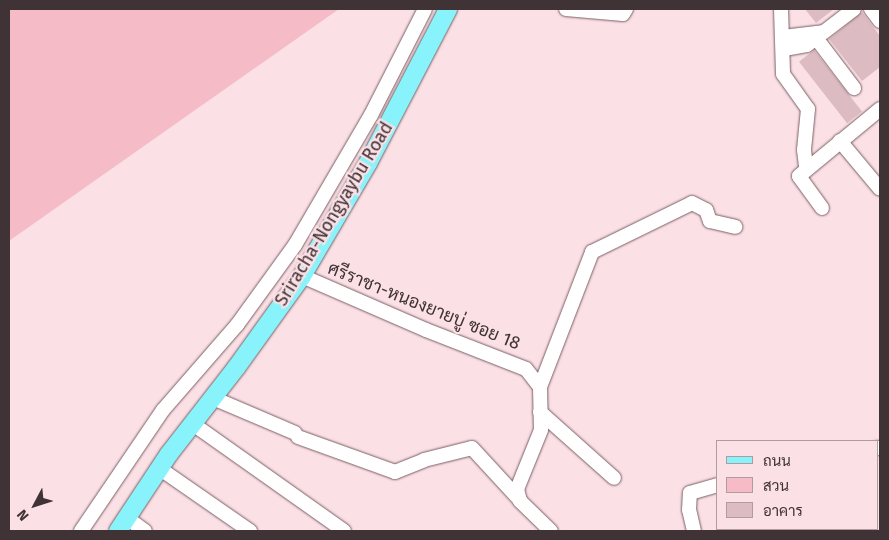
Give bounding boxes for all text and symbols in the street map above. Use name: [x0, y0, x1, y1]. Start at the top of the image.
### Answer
street label: Sriracha-Nongyaybu Road: [270, 118, 398, 310]
street label: ศรีราชา-หนองยายบู่ ซอย 18: [325, 257, 523, 355]
legend: [716, 440, 879, 530]
text: ถนน: [763, 452, 791, 470]
text: สวน: [763, 477, 789, 495]
north arrow: [10, 480, 60, 530]
text: อาคาร: [763, 502, 803, 520]
text: N: [14, 506, 33, 524]

